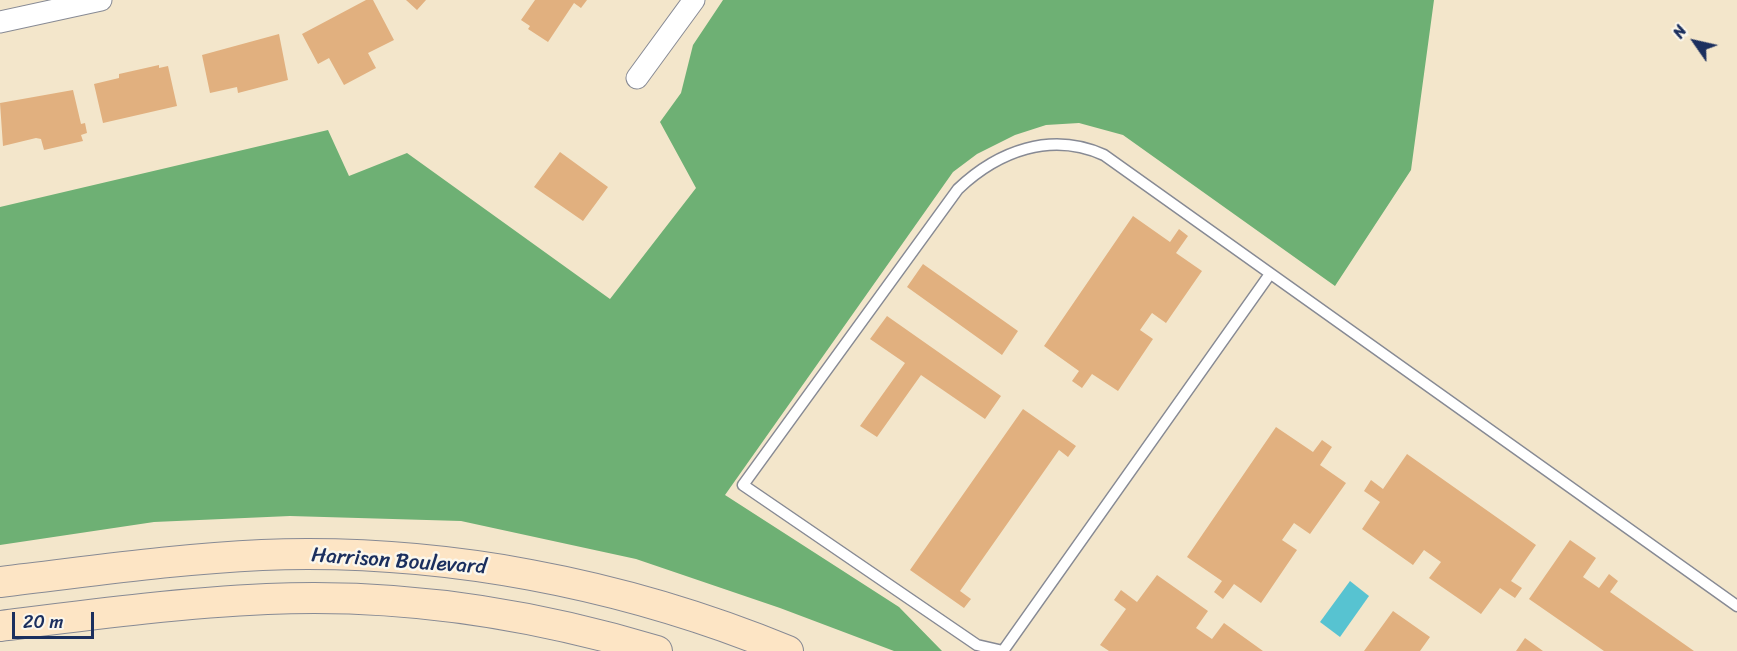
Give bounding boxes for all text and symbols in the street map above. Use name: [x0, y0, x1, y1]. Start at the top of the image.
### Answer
north arrow: [1665, 12, 1725, 72]
text: N: [1665, 19, 1695, 44]
street label: Harrison Boulevard: [311, 543, 487, 581]
scale bar: [15, 600, 98, 638]
text: 20 m: [23, 606, 63, 638]

